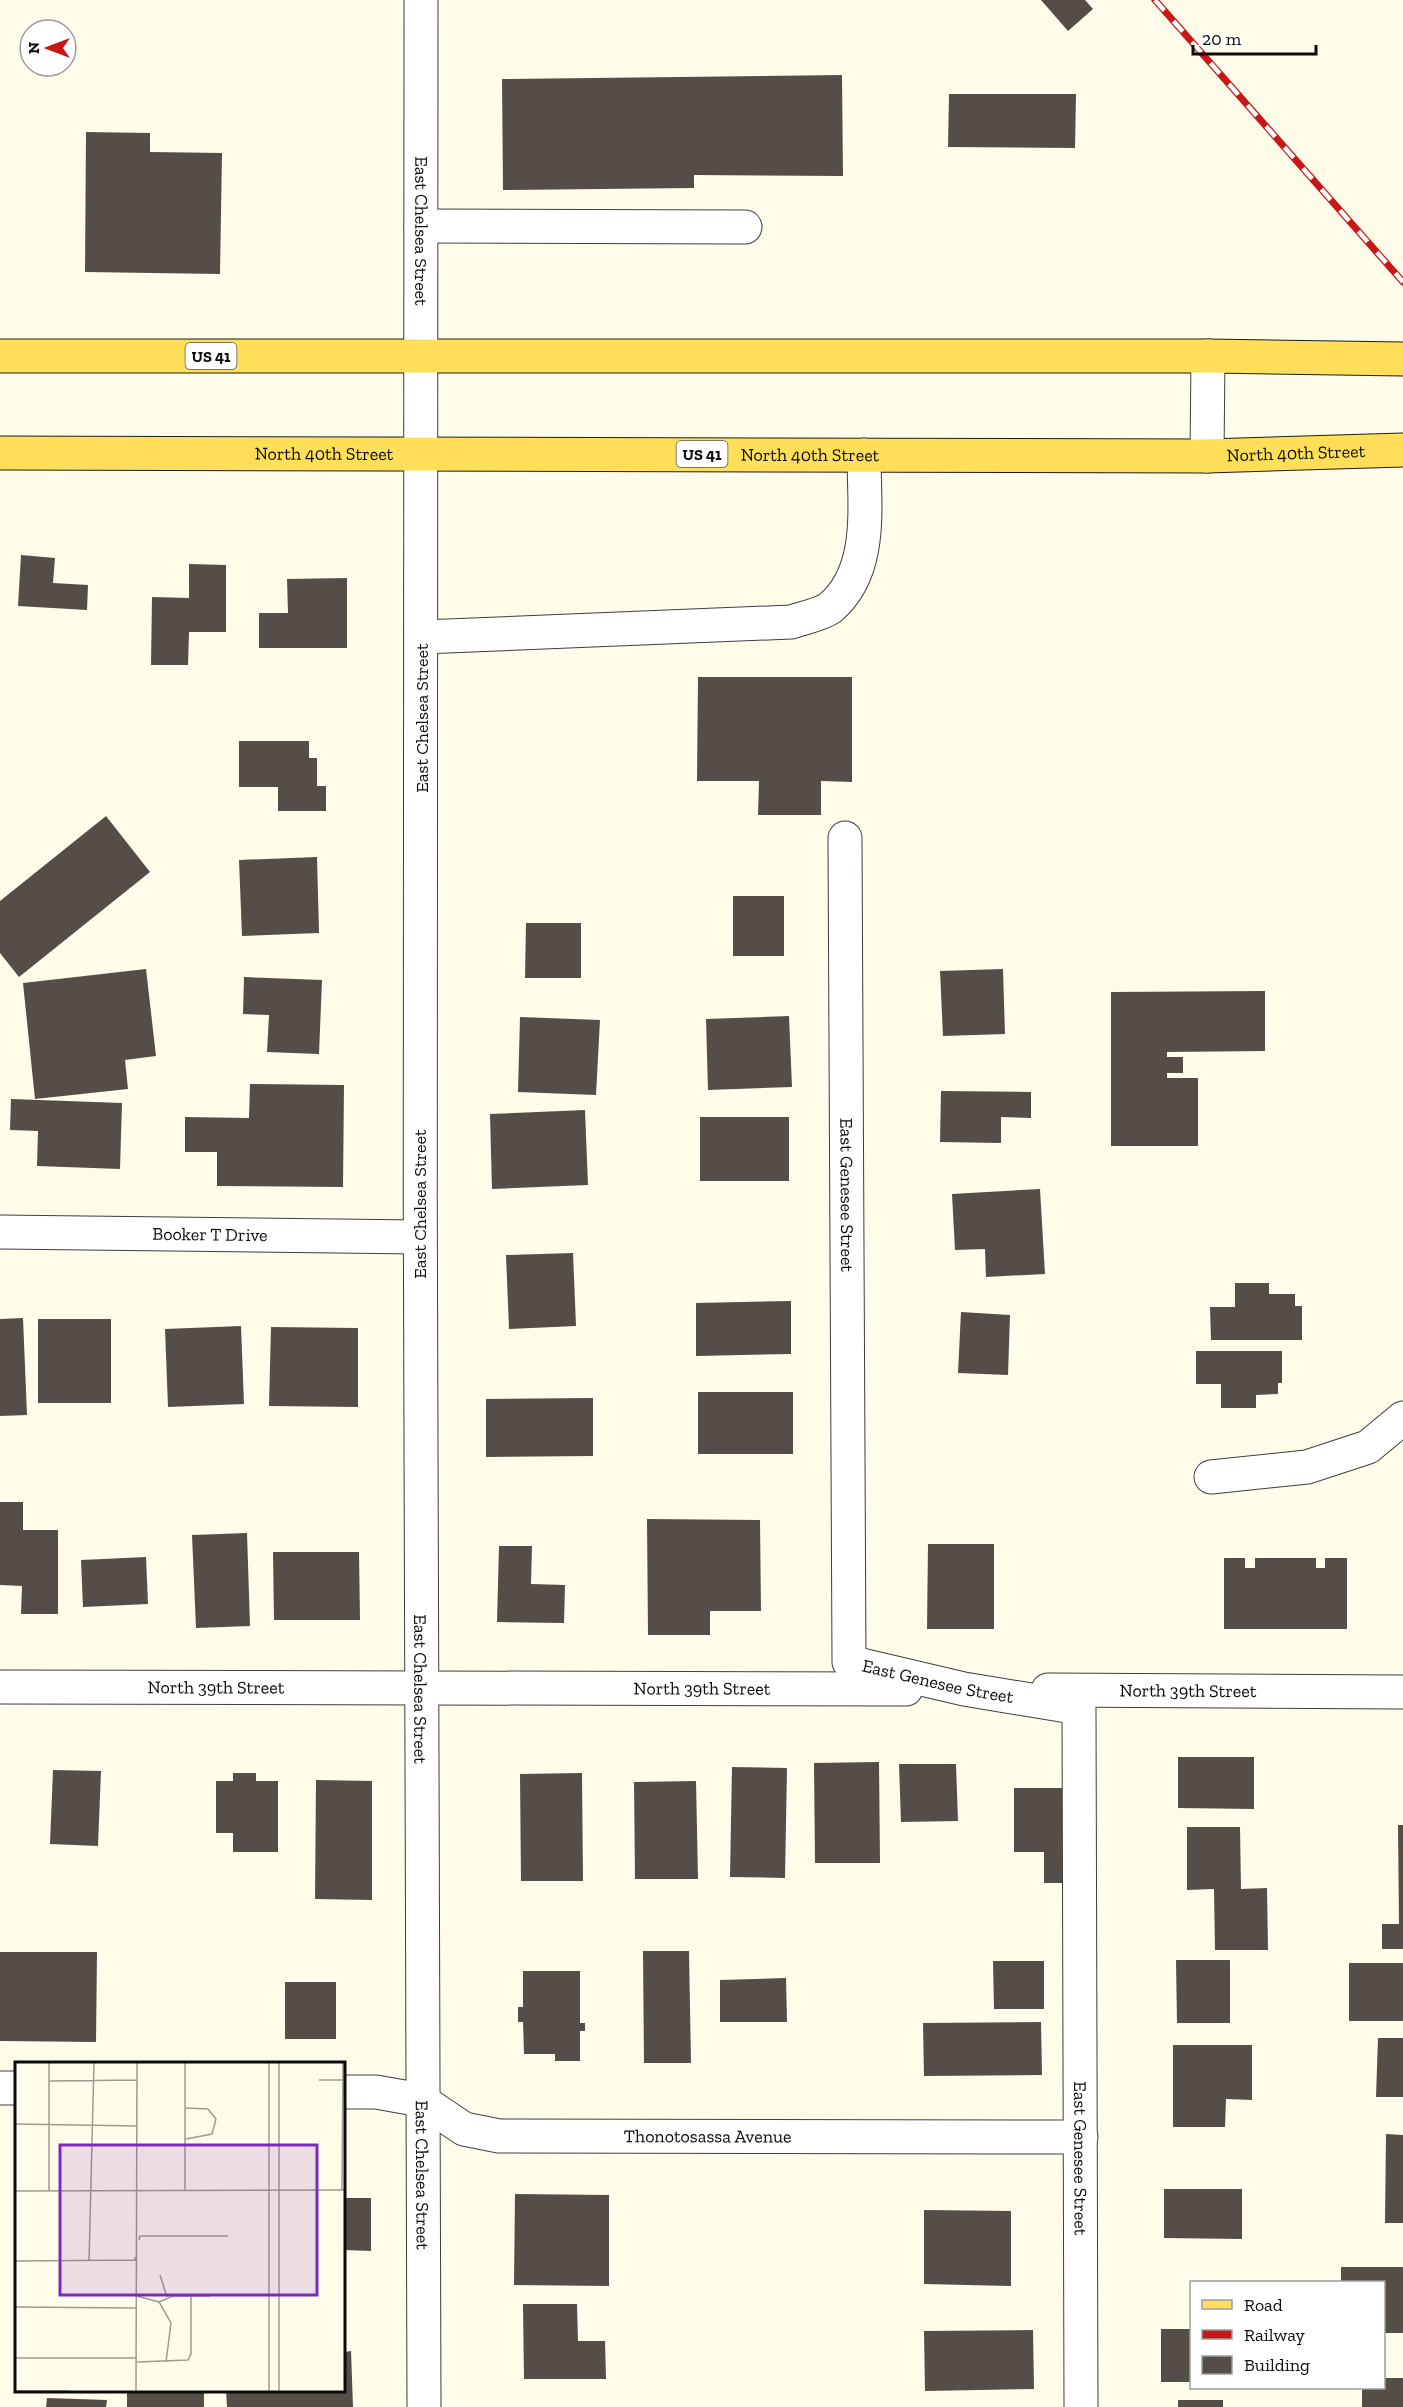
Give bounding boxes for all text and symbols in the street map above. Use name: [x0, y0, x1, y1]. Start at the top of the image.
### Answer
north arrow: [18, 18, 78, 78]
scale bar: [1193, 18, 1316, 56]
text: 20 m: [1202, 28, 1242, 50]
text: N: [24, 42, 43, 54]
street label: East Chelsea Street: [410, 156, 432, 306]
road number: US 41: [186, 343, 236, 369]
street label: North 40th Street: [1226, 440, 1366, 466]
road number: US 41: [676, 441, 728, 467]
street label: North 40th Street: [255, 443, 394, 465]
street label: North 40th Street: [741, 444, 880, 466]
street label: East Chelsea Street: [411, 643, 433, 793]
street label: East Genesee Street: [835, 1118, 858, 1272]
street label: East Chelsea Street: [409, 1129, 431, 1279]
street label: Booker T Drive: [152, 1223, 268, 1246]
street label: East Chelsea Street: [409, 1614, 431, 1764]
street label: East Genesee Street: [860, 1654, 1015, 1708]
street label: North 39th Street: [148, 1676, 285, 1699]
street label: North 39th Street: [634, 1677, 771, 1700]
street label: North 39th Street: [1119, 1679, 1257, 1702]
inset map: [15, 2062, 345, 2392]
street label: East Genesee Street: [1069, 2081, 1092, 2236]
street label: East Chelsea Street: [411, 2100, 434, 2250]
street label: Thonotosassa Avenue: [624, 2125, 792, 2148]
legend: [1190, 2281, 1385, 2389]
text: Road: [1244, 2294, 1283, 2316]
text: Railway: [1244, 2324, 1306, 2346]
text: Building: [1244, 2354, 1310, 2376]

